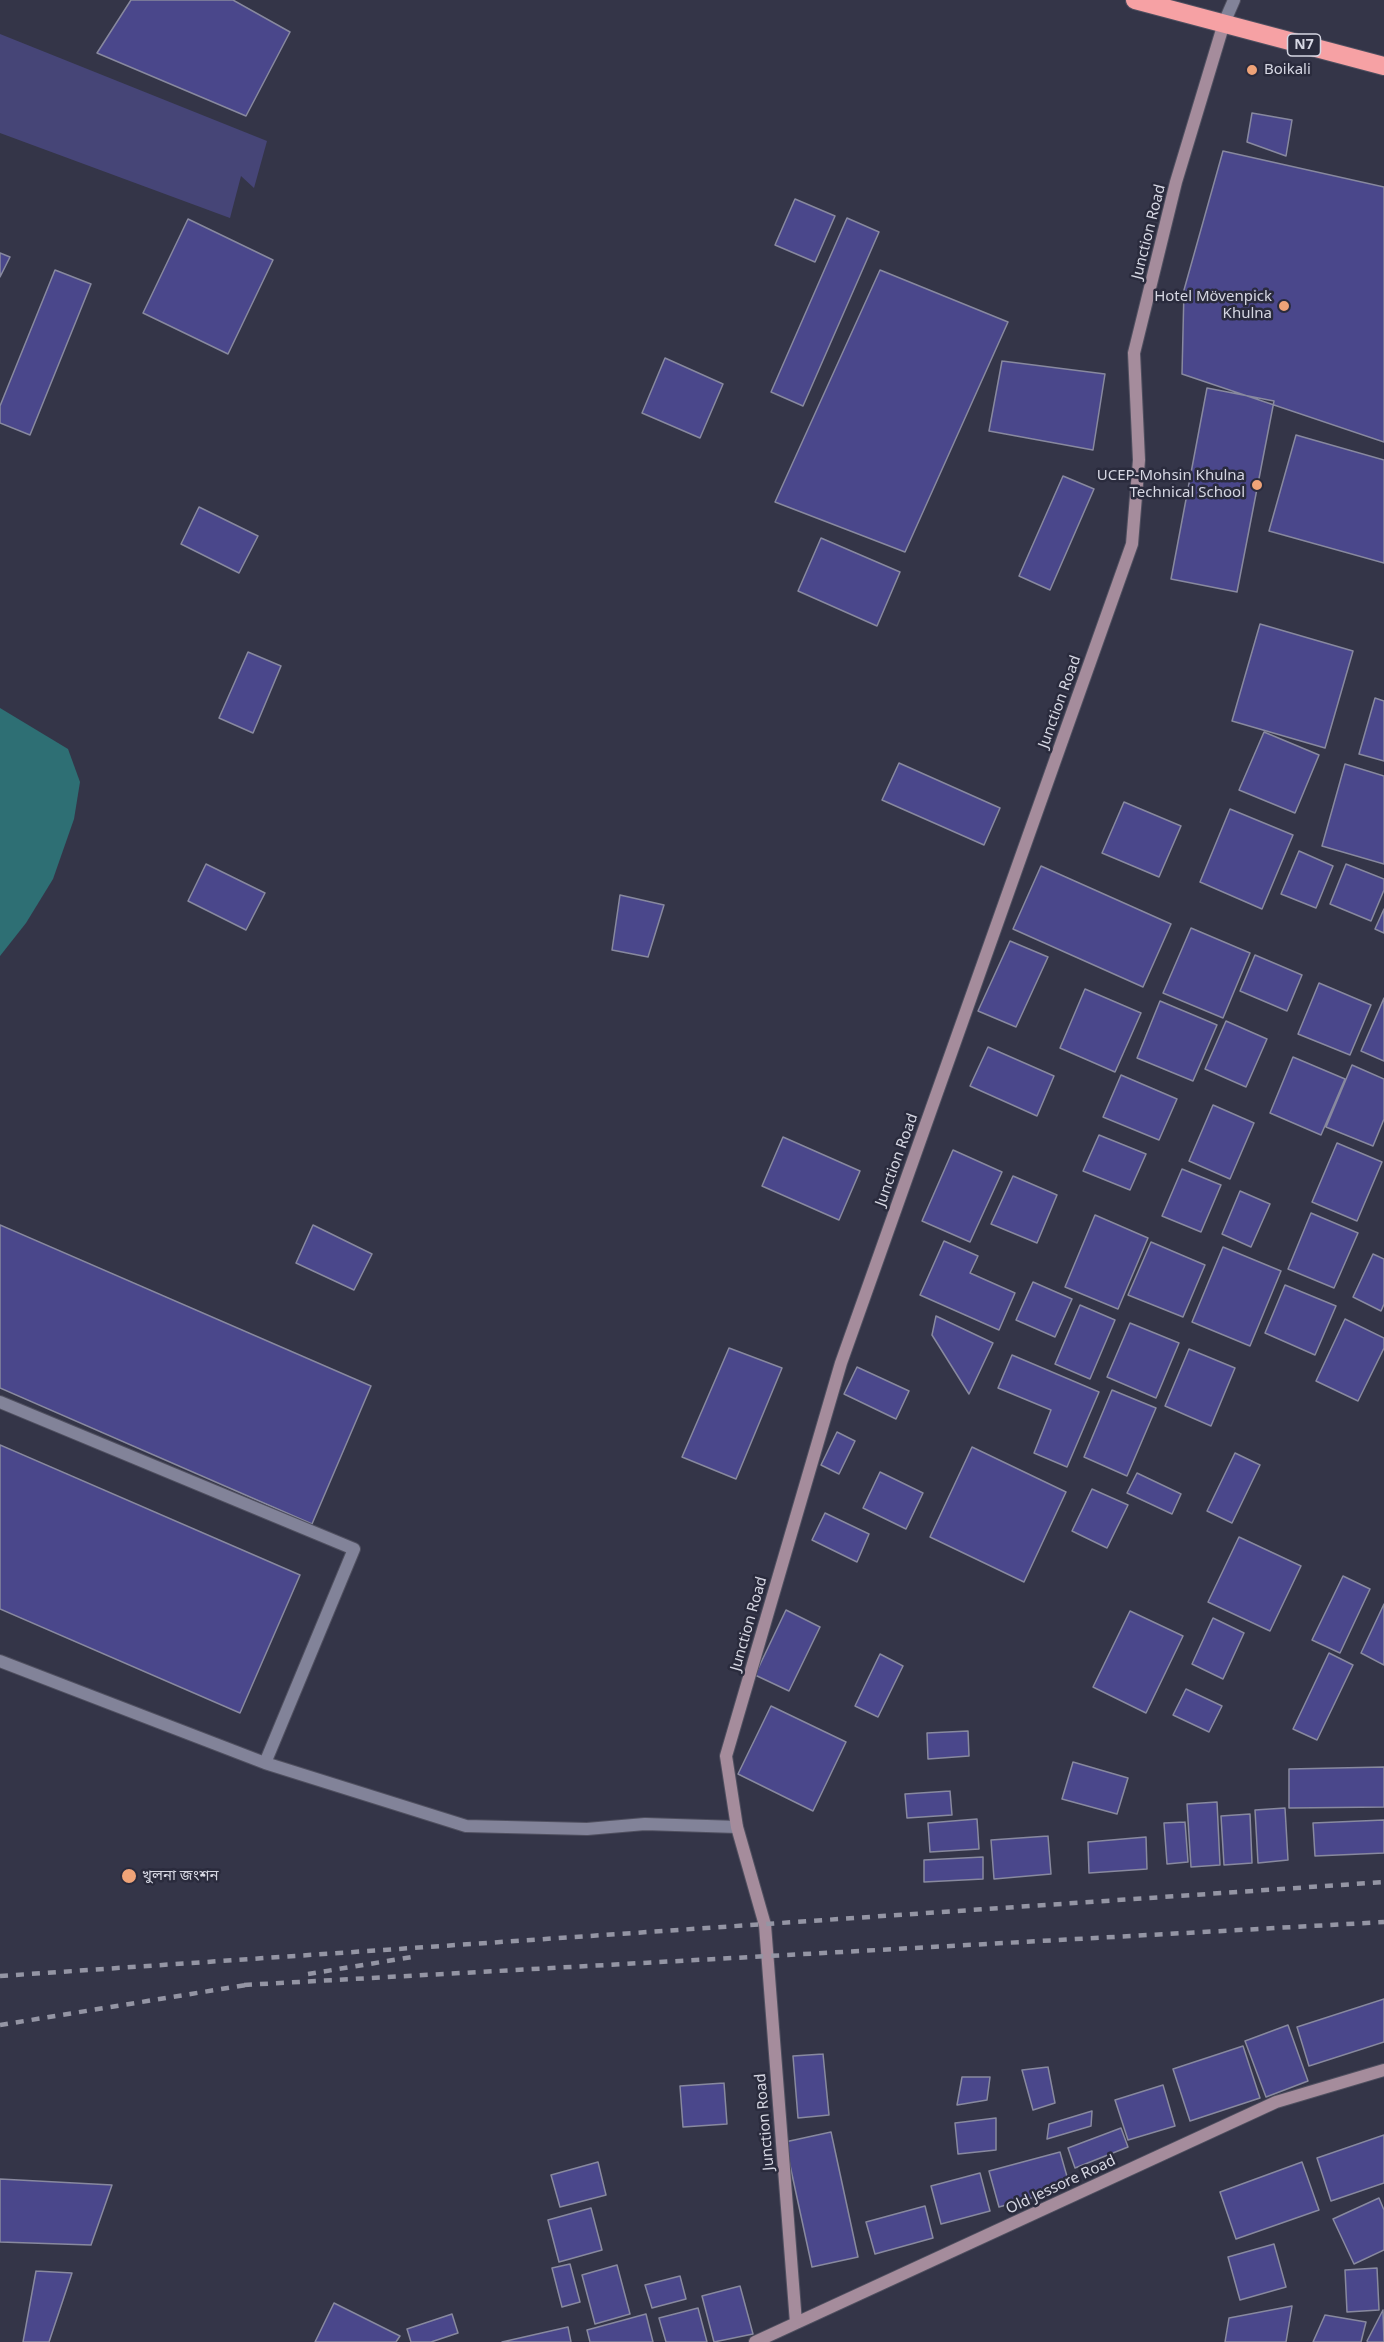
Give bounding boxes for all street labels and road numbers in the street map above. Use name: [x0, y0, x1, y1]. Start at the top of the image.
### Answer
road number: N7: [1288, 34, 1320, 56]
street label: Junction Road: [1128, 183, 1170, 281]
street label: Junction Road: [1035, 653, 1085, 751]
street label: Junction Road: [872, 1111, 922, 1209]
street label: Junction Road: [727, 1575, 771, 1673]
street label: Junction Road: [752, 2073, 778, 2171]
street label: Old Jessore Road: [1003, 2152, 1119, 2218]

